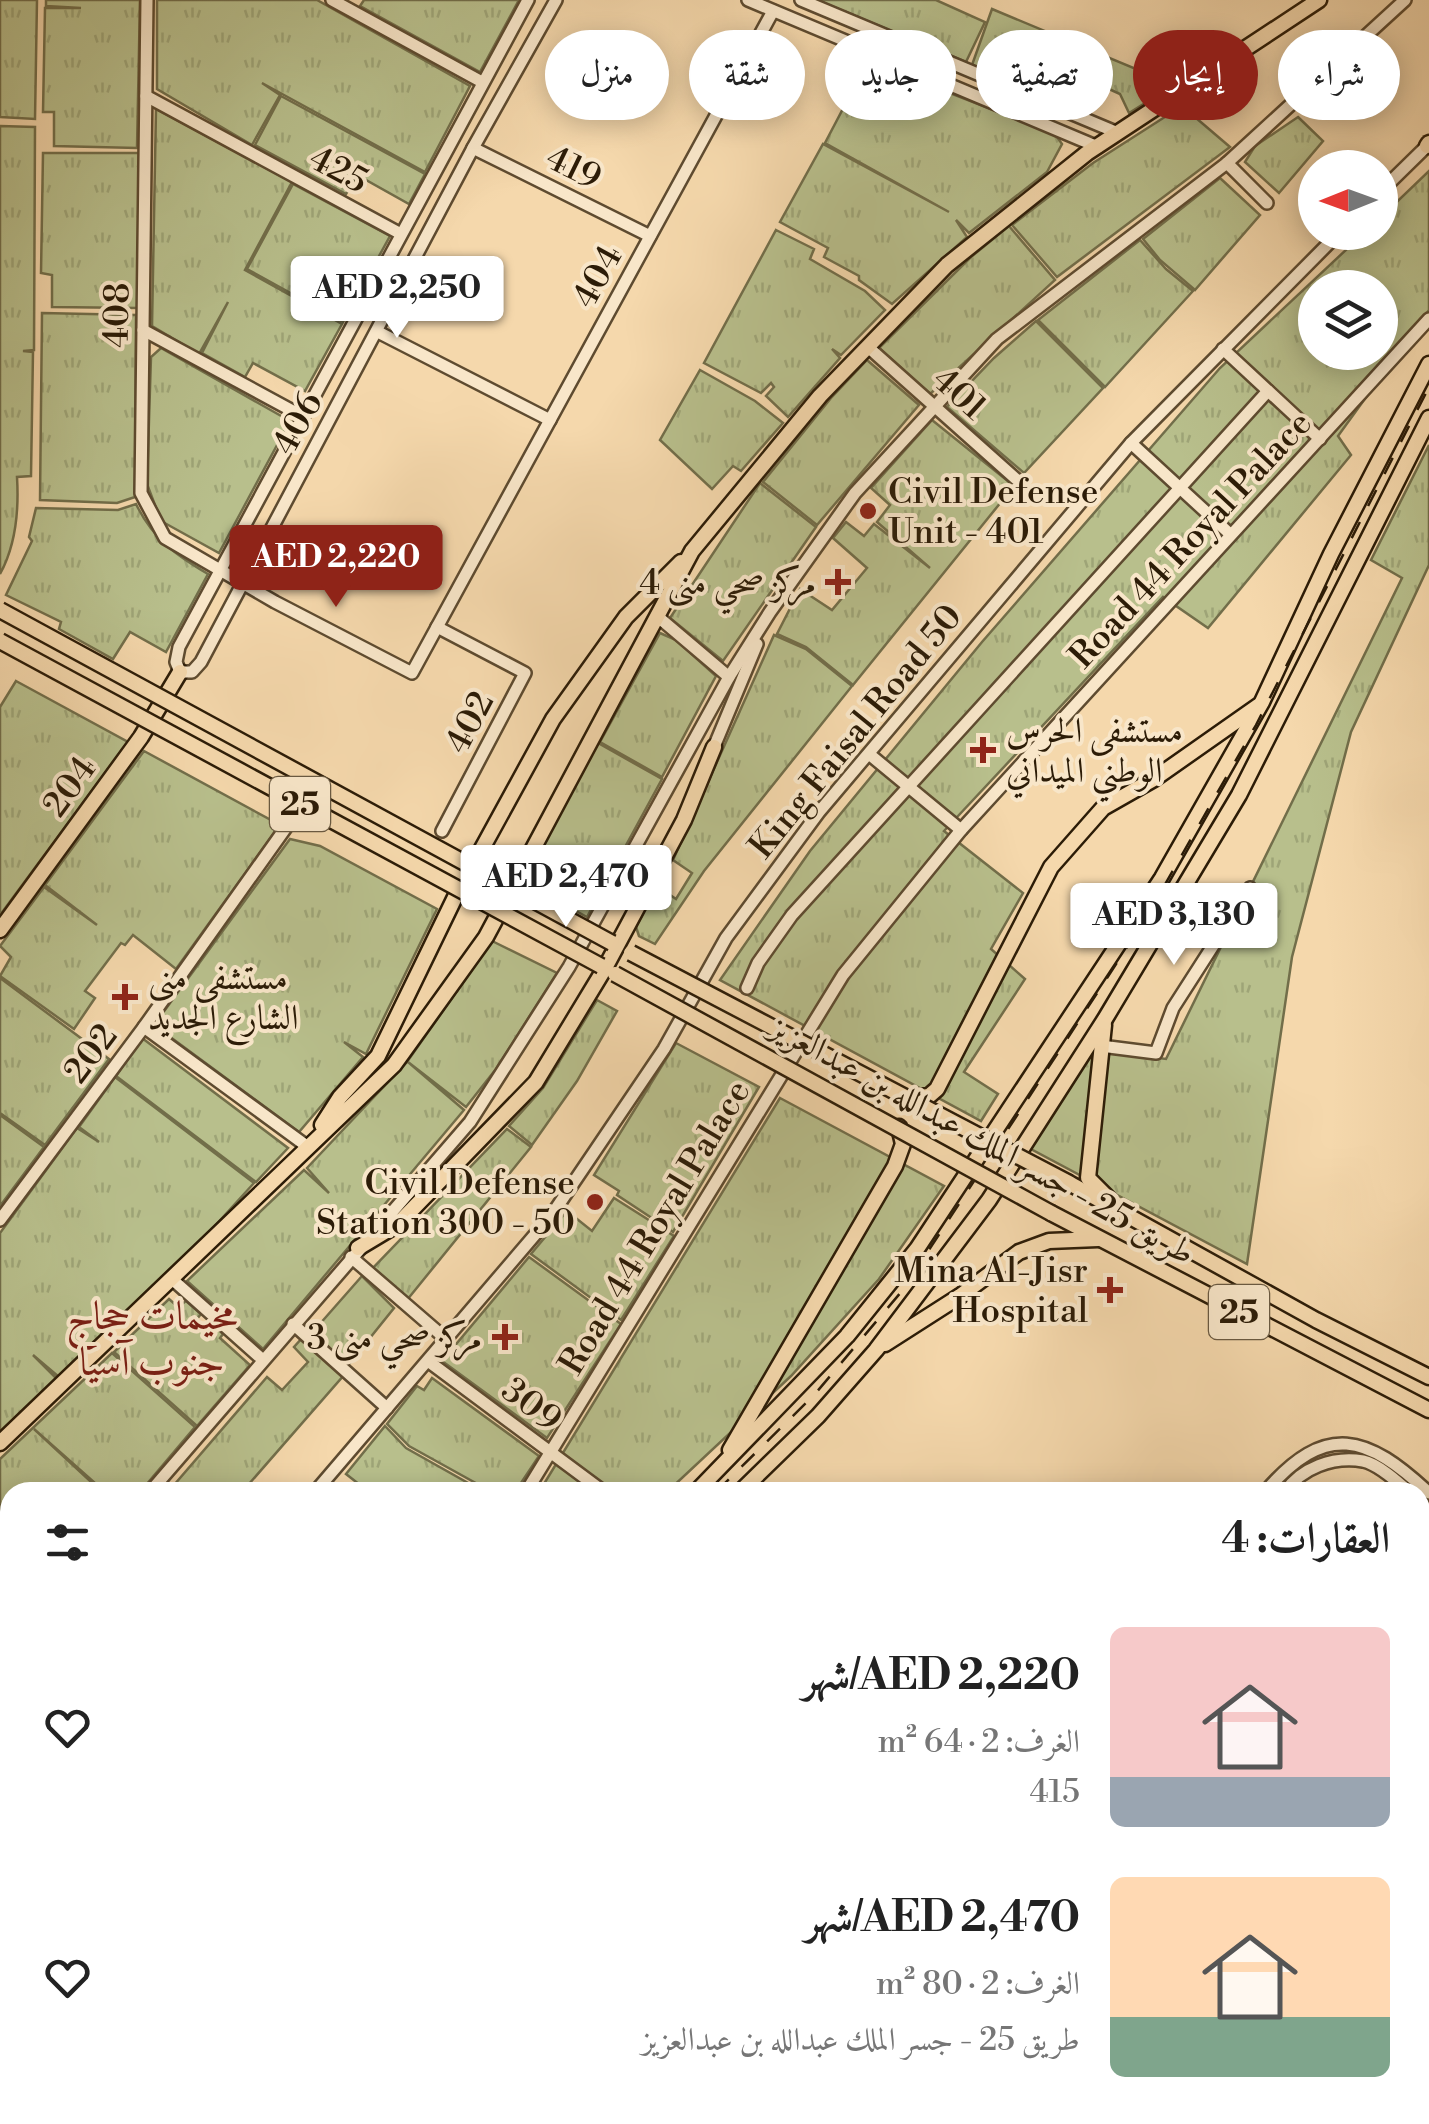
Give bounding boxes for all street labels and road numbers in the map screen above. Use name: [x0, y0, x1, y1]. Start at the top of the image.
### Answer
street label: 425: [302, 137, 375, 203]
street label: 419: [539, 137, 608, 200]
street label: 404: [564, 238, 633, 316]
street label: 408: [95, 282, 140, 348]
street label: 401: [923, 359, 995, 429]
street label: 406: [264, 385, 333, 463]
street label: Road 44 Royal Palace: [1061, 402, 1321, 678]
street label: King Faisal Road 50: [740, 596, 972, 868]
street label: 402: [436, 685, 504, 761]
street label: 204: [34, 748, 106, 825]
road number: 25: [270, 777, 330, 831]
street label: طريق 25 - جسر الملك عبدالله بن عبدالعزيز: [760, 1004, 1202, 1275]
street label: 202: [55, 1016, 127, 1092]
street label: Road 44 Royal Palace: [550, 1073, 760, 1383]
road number: 25: [1209, 1285, 1269, 1339]
street label: 309: [493, 1369, 569, 1442]

